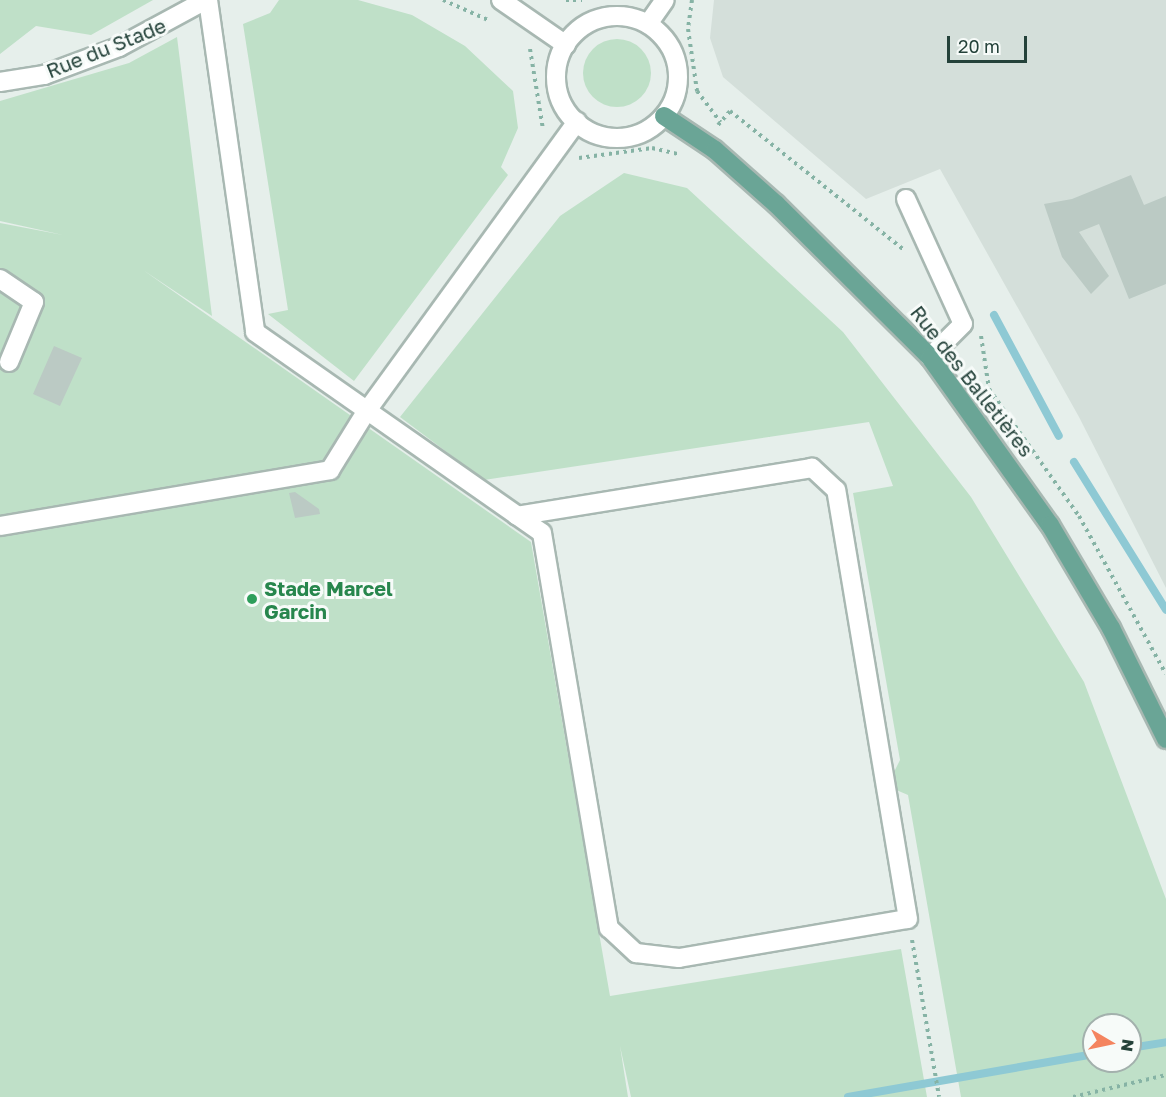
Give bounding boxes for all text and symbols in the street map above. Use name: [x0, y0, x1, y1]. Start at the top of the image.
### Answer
street label: Rue du Stade: [43, 13, 169, 83]
scale bar: [950, 24, 1030, 62]
text: 20 m: [958, 35, 1000, 57]
street label: Rue des Balletières: [906, 301, 1038, 461]
place label: Stade Marcel Garcin: [264, 576, 393, 623]
marker: Stade Marcel Garcin: [245, 592, 259, 606]
north arrow: [1082, 1013, 1142, 1073]
text: N: [1117, 1038, 1139, 1053]

